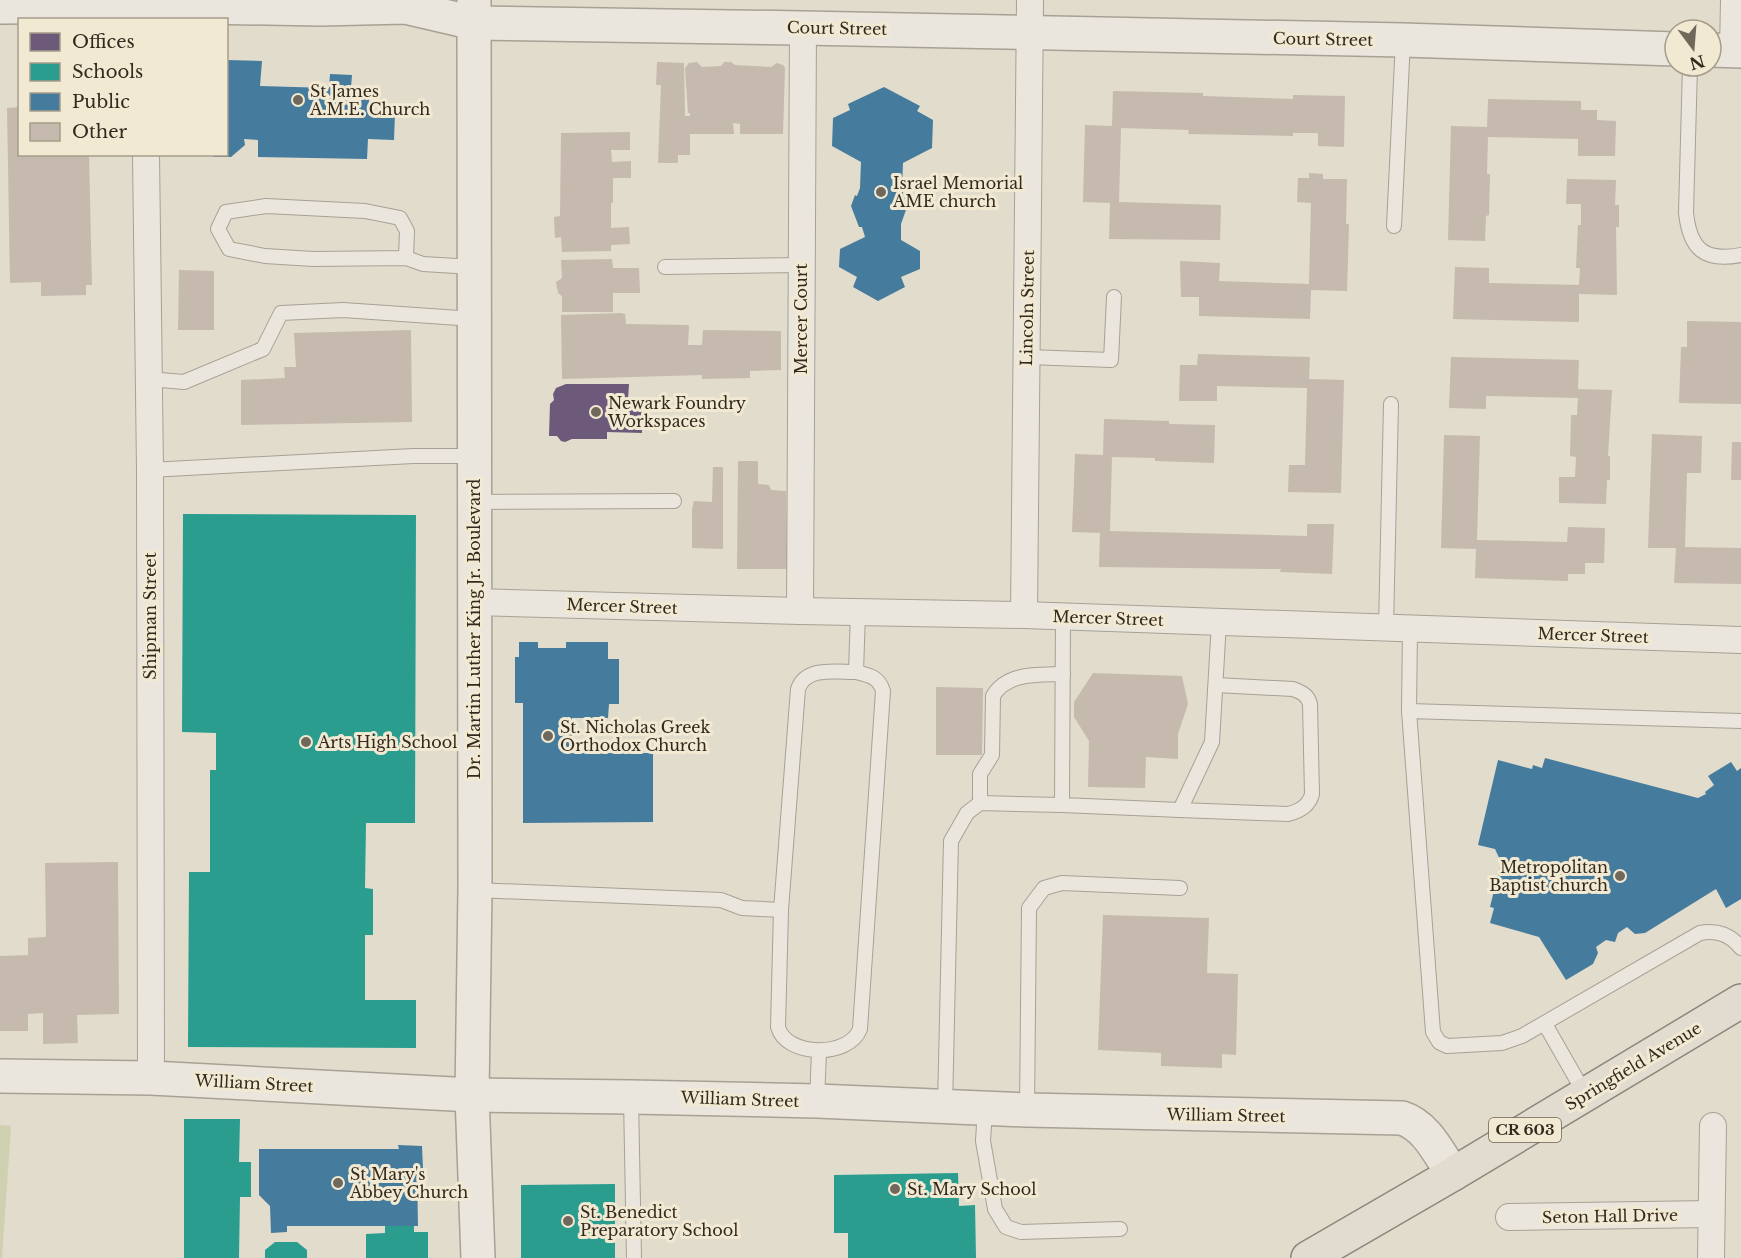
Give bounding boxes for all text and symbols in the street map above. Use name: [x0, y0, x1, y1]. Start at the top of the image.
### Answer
street label: Court Street: [787, 17, 887, 39]
legend: [18, 18, 228, 156]
north arrow: [1663, 18, 1723, 78]
street label: Court Street: [1273, 28, 1373, 50]
text: Offices: [72, 31, 135, 53]
text: N: [1687, 51, 1707, 74]
text: Schools: [72, 61, 143, 83]
place label: St James A.M.E. Church: [309, 81, 430, 119]
text: Public: [72, 91, 130, 113]
marker: St James A.M.E. Church: [291, 93, 305, 107]
text: Other: [72, 121, 128, 143]
place label: Israel Memorial AME church: [892, 173, 1023, 211]
marker: Israel Memorial AME church: [874, 185, 888, 199]
street label: Lincoln Street: [1016, 250, 1038, 366]
street label: Mercer Court: [791, 264, 811, 374]
place label: Newark Foundry Workspaces: [607, 393, 747, 431]
marker: Newark Foundry Workspaces: [589, 405, 603, 419]
street label: Dr. Martin Luther King Jr. Boulevard: [464, 479, 484, 779]
street label: Shipman Street: [140, 552, 160, 680]
street label: Mercer Street: [566, 594, 678, 618]
street label: Mercer Street: [1052, 606, 1164, 630]
street label: Mercer Street: [1537, 623, 1649, 647]
place label: St. Nicholas Greek Orthodox Church: [560, 717, 710, 755]
marker: St. Nicholas Greek Orthodox Church: [541, 729, 555, 743]
place label: Arts High School: [317, 732, 457, 752]
marker: Arts High School: [299, 735, 313, 749]
place label: Metropolitan Baptist church: [1489, 857, 1608, 895]
marker: Metropolitan Baptist church: [1613, 869, 1627, 883]
street label: Springfield Avenue: [1561, 1017, 1705, 1115]
street label: William Street: [193, 1070, 314, 1096]
street label: William Street: [679, 1087, 800, 1111]
street label: William Street: [1165, 1104, 1286, 1126]
road number: CR 603: [1489, 1118, 1561, 1142]
place label: St Mary's Abbey Church: [349, 1164, 468, 1202]
marker: St Mary's Abbey Church: [331, 1176, 345, 1190]
place label: St. Mary School: [907, 1179, 1036, 1199]
marker: St. Mary School: [888, 1182, 902, 1196]
place label: St. Benedict Preparatory School: [580, 1202, 738, 1240]
street label: Seton Hall Drive: [1542, 1205, 1678, 1227]
marker: St. Benedict Preparatory School: [561, 1214, 575, 1228]

